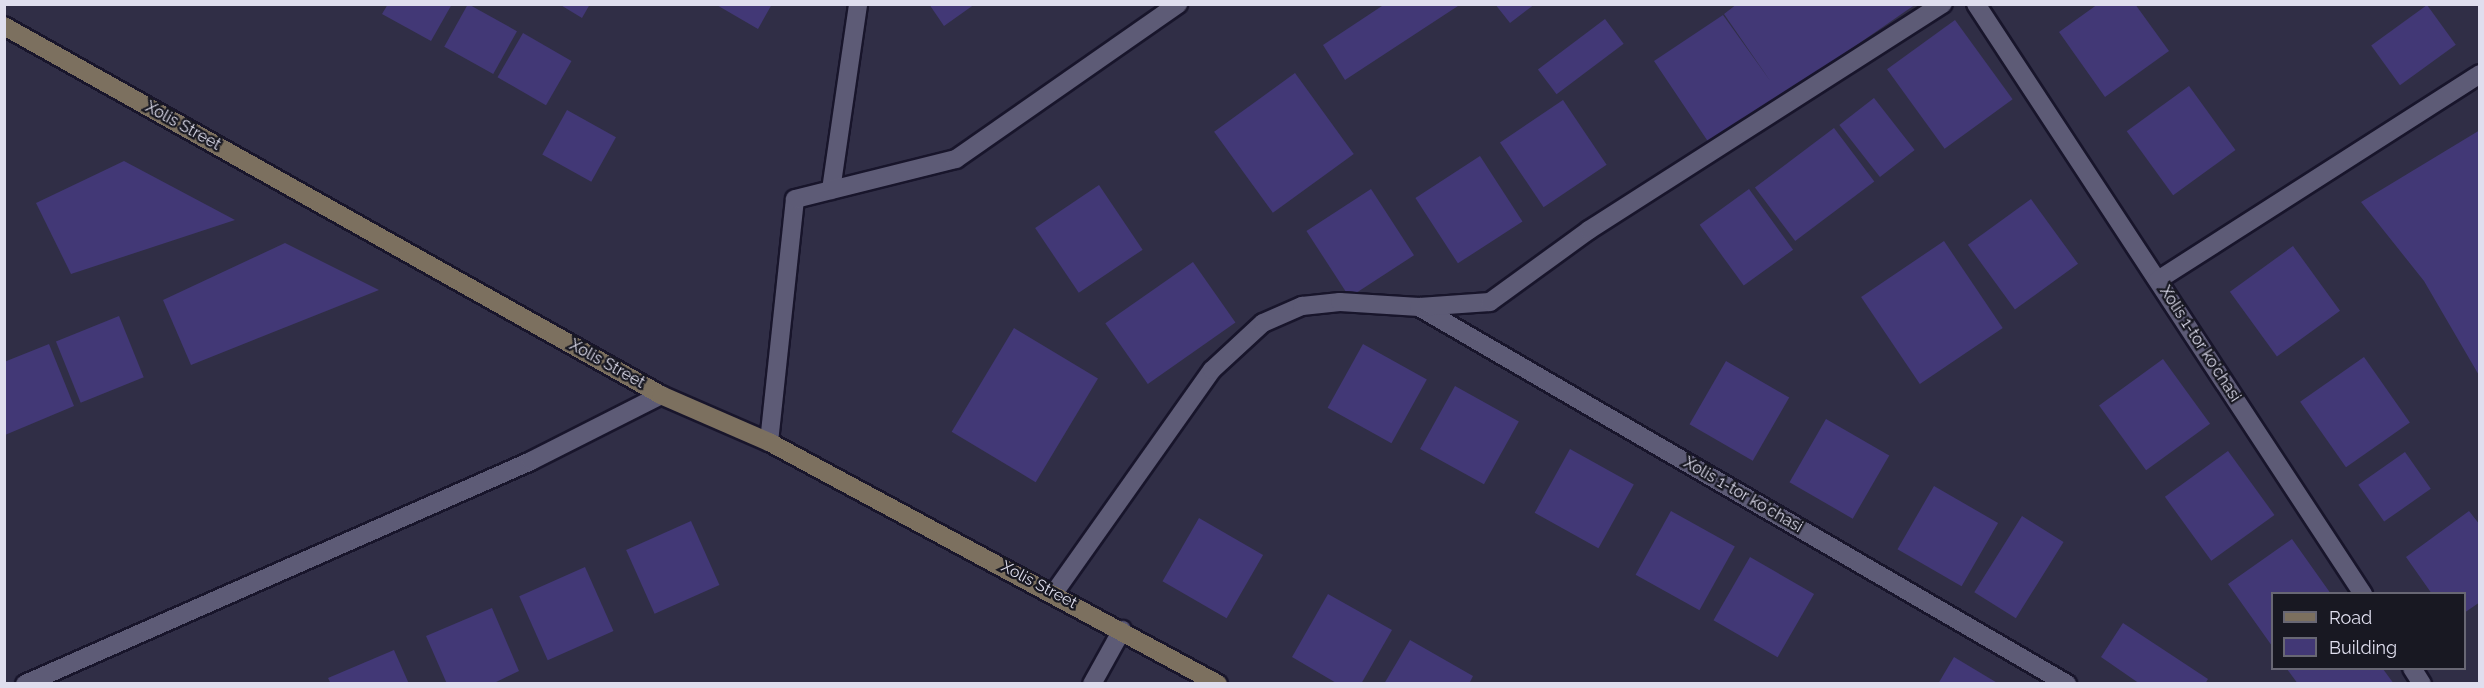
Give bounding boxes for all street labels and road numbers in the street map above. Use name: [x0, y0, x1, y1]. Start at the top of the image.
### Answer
street label: Xolis Street: [142, 97, 224, 155]
street label: Xolis 1-tor ko'chasi: [2155, 282, 2245, 406]
street label: Xolis Street: [566, 335, 648, 393]
street label: Xolis 1-tor ko'chasi: [1680, 453, 1806, 537]
street label: Xolis Street: [998, 557, 1080, 613]

